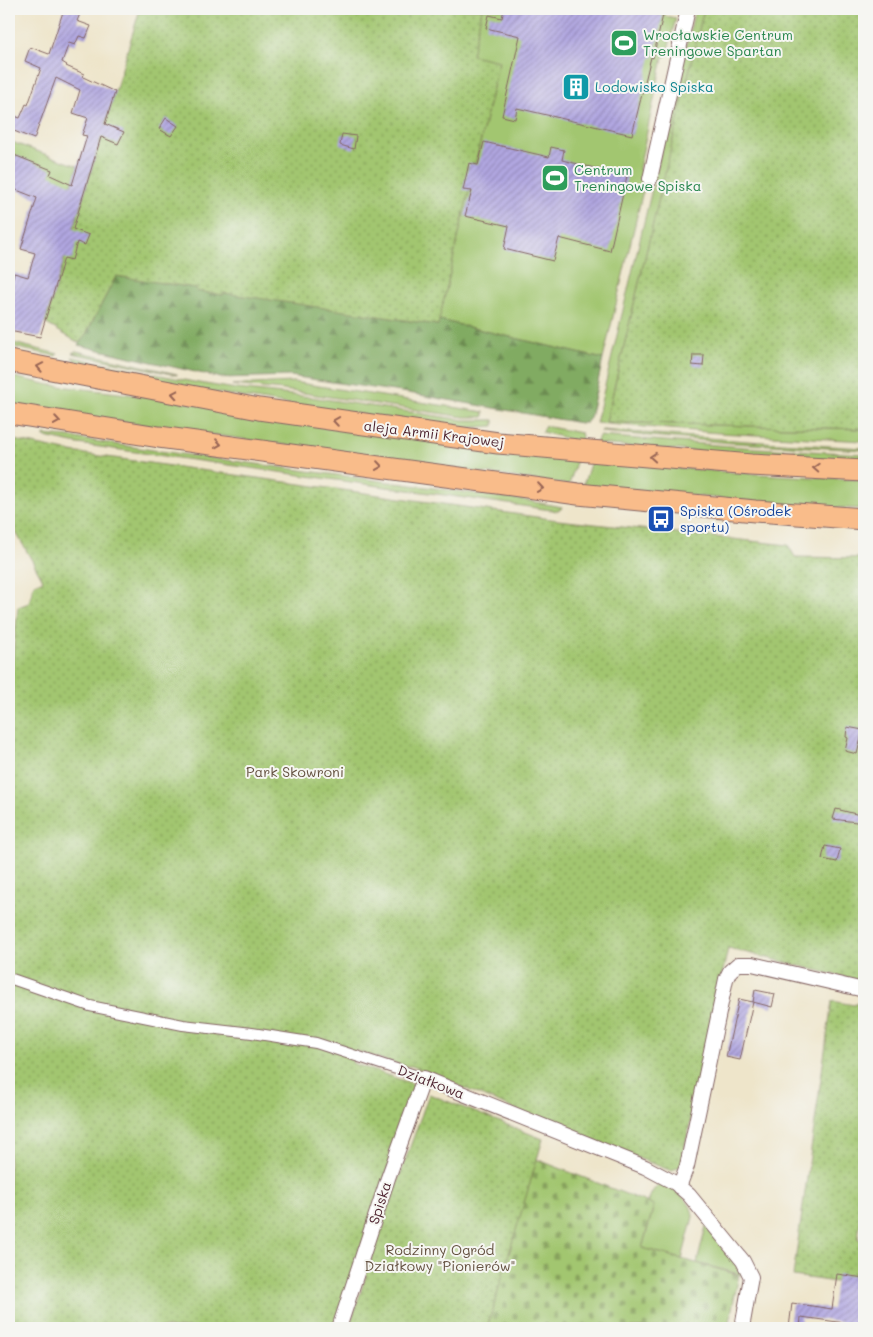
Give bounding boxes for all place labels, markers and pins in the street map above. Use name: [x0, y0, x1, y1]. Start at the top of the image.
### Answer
place label: Wrocławskie Centrum Treningowe Spartan: [643, 25, 793, 60]
sports icon: Wrocławskie Centrum Treningowe Spartan: [609, 28, 639, 58]
building icon: Lodowisko Spiska: [561, 72, 591, 102]
place label: Lodowisko Spiska: [595, 77, 714, 96]
place label: Centrum Treningowe Spiska: [574, 160, 701, 195]
sports icon: Centrum Treningowe Spiska: [540, 163, 570, 193]
place label: Spiska (Ośrodek sportu): [680, 501, 791, 536]
bus stop icon: Spiska (Ośrodek sportu): [646, 504, 676, 534]

